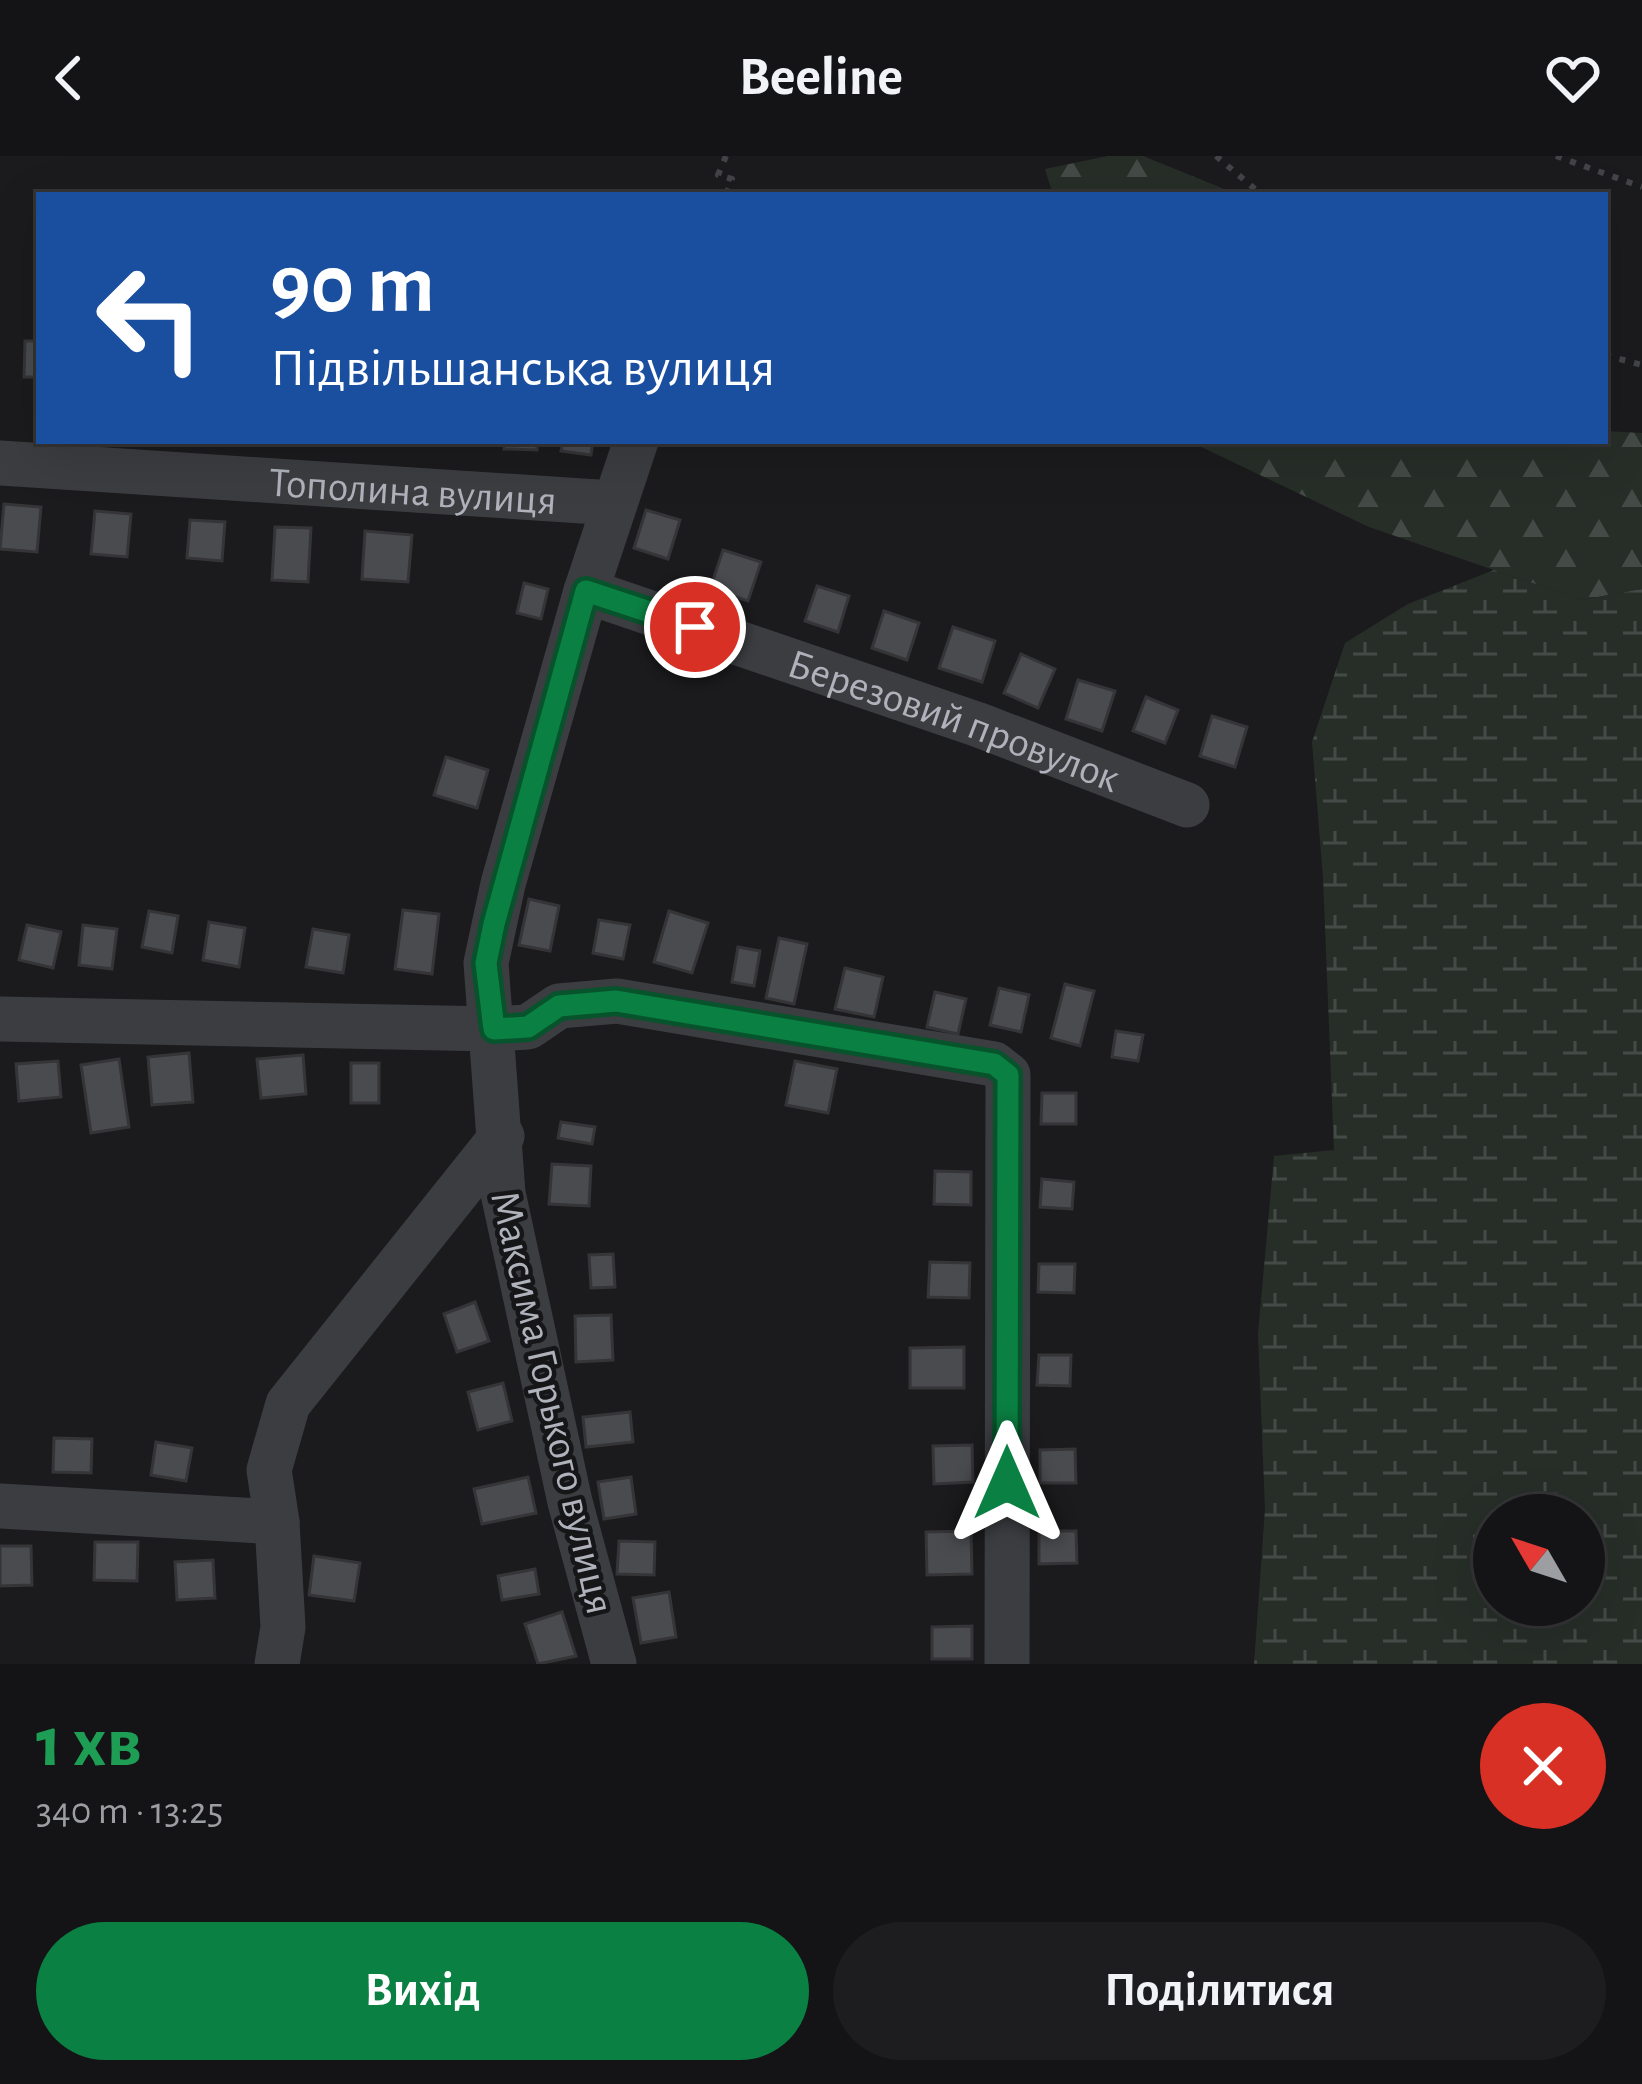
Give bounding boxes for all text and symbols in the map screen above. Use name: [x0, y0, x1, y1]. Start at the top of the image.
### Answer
icon: back: [36, 45, 102, 111]
icon: heart: [1540, 45, 1606, 111]
text: Beeline: [739, 51, 903, 105]
icon: left: [72, 240, 228, 396]
text: 90 m: [270, 244, 435, 328]
text: Підвільшанська вулиця: [270, 342, 776, 396]
street label: Тополина вулиця: [268, 462, 558, 522]
pin: [644, 576, 746, 678]
icon: arrive: [662, 594, 728, 660]
street label: Березовий провулок: [782, 643, 1125, 800]
street label: Максима Горького вулиця: [483, 1187, 621, 1618]
position arrow: [944, 1420, 1070, 1546]
north arrow: [1473, 1494, 1605, 1626]
map controls: [1473, 1494, 1605, 1626]
button: close: [1480, 1703, 1606, 1829]
text: 1 хв: [36, 1707, 142, 1779]
text: 340 m · 13:25: [36, 1792, 223, 1831]
button: Вихід: [36, 1922, 809, 2060]
button: Поділитися: [833, 1922, 1606, 2060]

